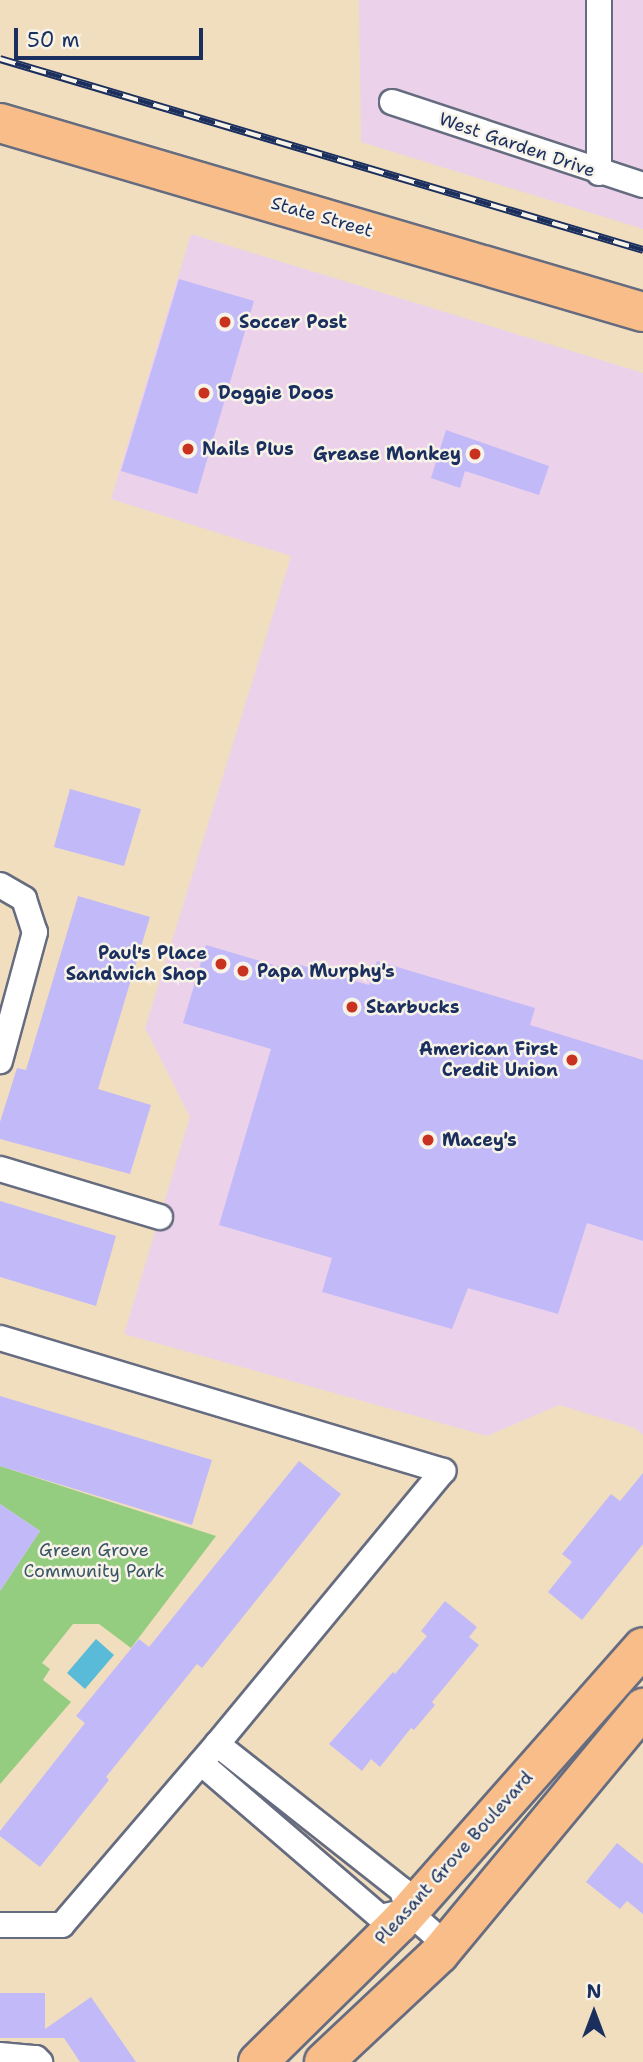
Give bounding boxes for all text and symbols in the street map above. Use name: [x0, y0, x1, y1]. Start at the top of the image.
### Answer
scale bar: [18, 14, 206, 58]
text: 50 m: [27, 26, 80, 54]
street label: West Garden Drive: [436, 108, 598, 182]
street label: State Street: [269, 192, 375, 242]
place label: Soccer Post: [239, 311, 347, 333]
marker: Soccer Post: [217, 314, 233, 330]
place label: Doggie Doos: [218, 382, 334, 404]
marker: Doggie Doos: [196, 385, 212, 401]
place label: Nails Plus: [202, 438, 294, 460]
marker: Nails Plus: [180, 441, 196, 457]
place label: Grease Monkey: [313, 443, 461, 465]
marker: Grease Monkey: [467, 446, 483, 462]
place label: Paul's Place Sandwich Shop: [66, 943, 207, 986]
marker: Paul's Place Sandwich Shop: [213, 956, 229, 972]
place label: Papa Murphy's: [257, 960, 395, 982]
marker: Papa Murphy's: [235, 963, 251, 979]
place label: Starbucks: [366, 996, 460, 1018]
marker: Starbucks: [344, 999, 360, 1015]
place label: American First Credit Union: [419, 1039, 558, 1082]
marker: American First Credit Union: [564, 1052, 580, 1068]
place label: Macey's: [442, 1129, 517, 1151]
marker: Macey's: [420, 1132, 436, 1148]
park label: Green Grove Community Park: [23, 1540, 165, 1582]
street label: Pleasant Grove Boulevard: [370, 1767, 538, 1949]
north arrow: [559, 1978, 629, 2048]
text: N: [586, 1979, 602, 2004]

